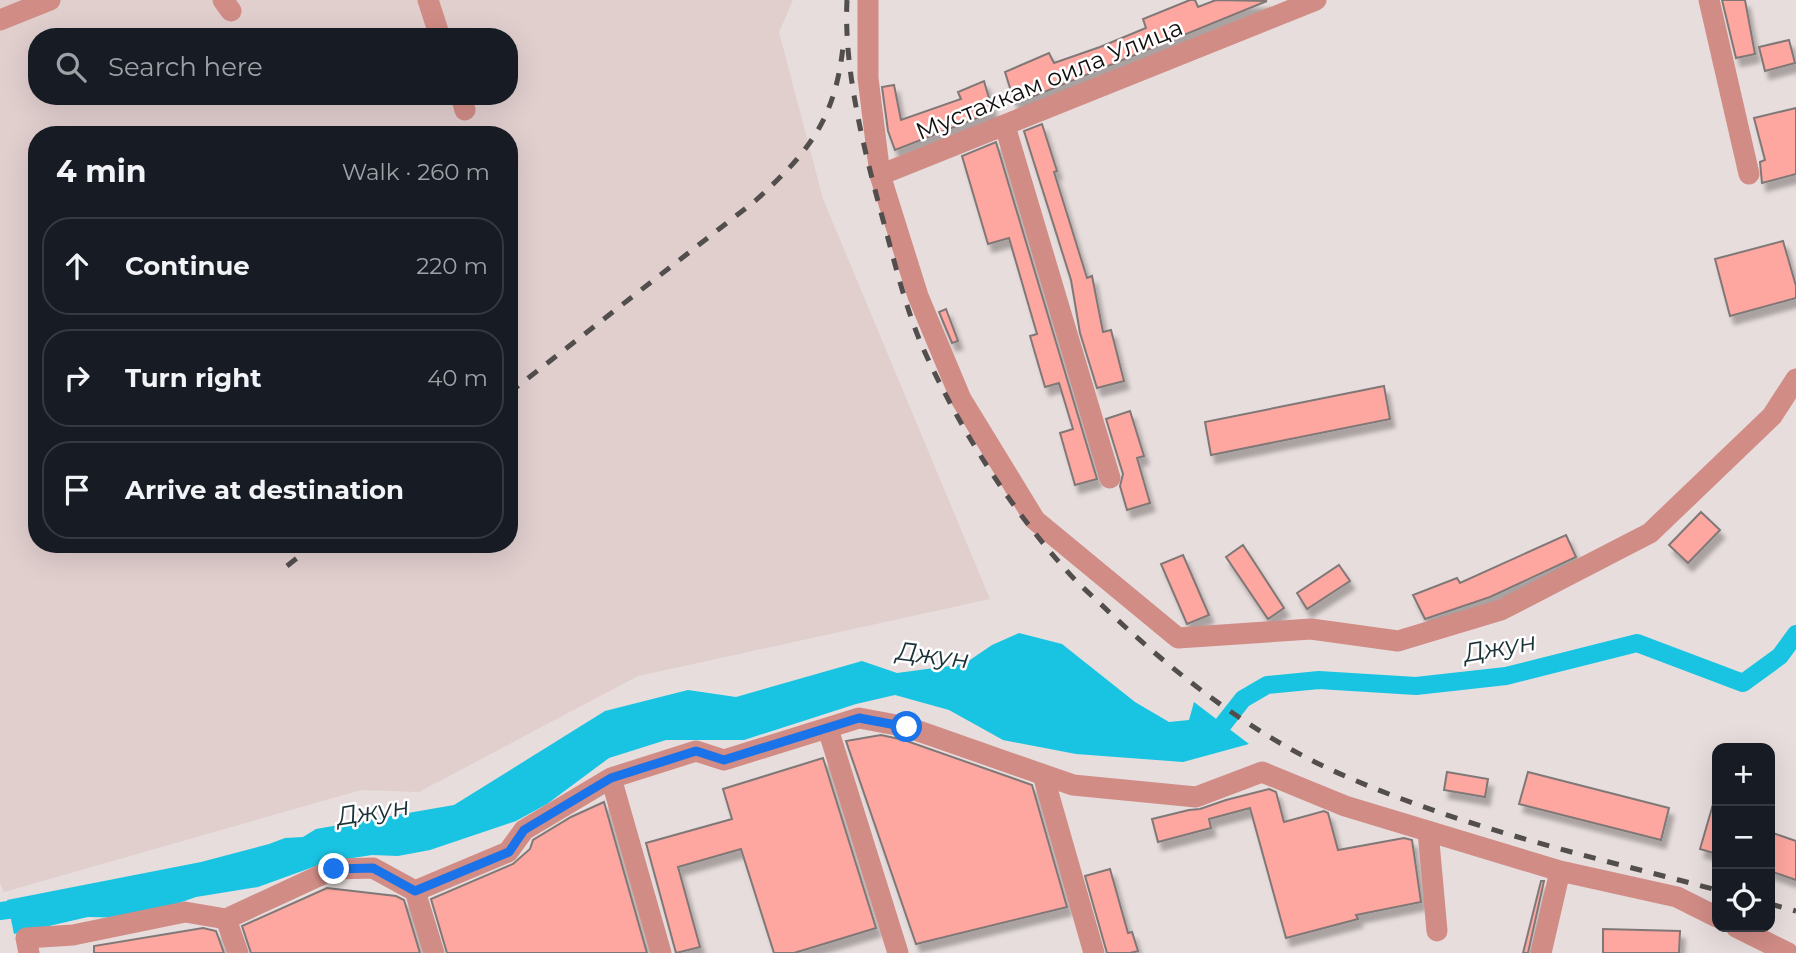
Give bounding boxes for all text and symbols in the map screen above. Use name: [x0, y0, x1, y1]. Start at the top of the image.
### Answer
street label: Мустахкам оила Улица: [911, 12, 1187, 146]
search box: [28, 28, 518, 105]
icon: search: [52, 48, 90, 86]
text: Search here: [108, 51, 263, 83]
text: 4 min: [56, 153, 146, 190]
text: Walk · 260 m: [342, 158, 490, 186]
icon: ahead: [58, 247, 96, 285]
text: Continue: [125, 250, 250, 282]
text: 220 m: [416, 252, 488, 280]
icon: right: [58, 359, 96, 397]
text: Turn right: [125, 362, 261, 394]
text: 40 m: [427, 364, 488, 392]
icon: arrive: [58, 471, 96, 509]
text: Arrive at destination: [125, 474, 404, 506]
water label: Джун: [1459, 625, 1539, 669]
water label: Джун: [893, 634, 971, 675]
route start: [891, 711, 922, 742]
map controls: [1712, 743, 1775, 932]
button: +: [1712, 743, 1775, 806]
water label: Джун: [332, 789, 412, 833]
button: −: [1712, 806, 1775, 869]
route end: [318, 853, 349, 884]
button: locate: [1712, 869, 1775, 932]

